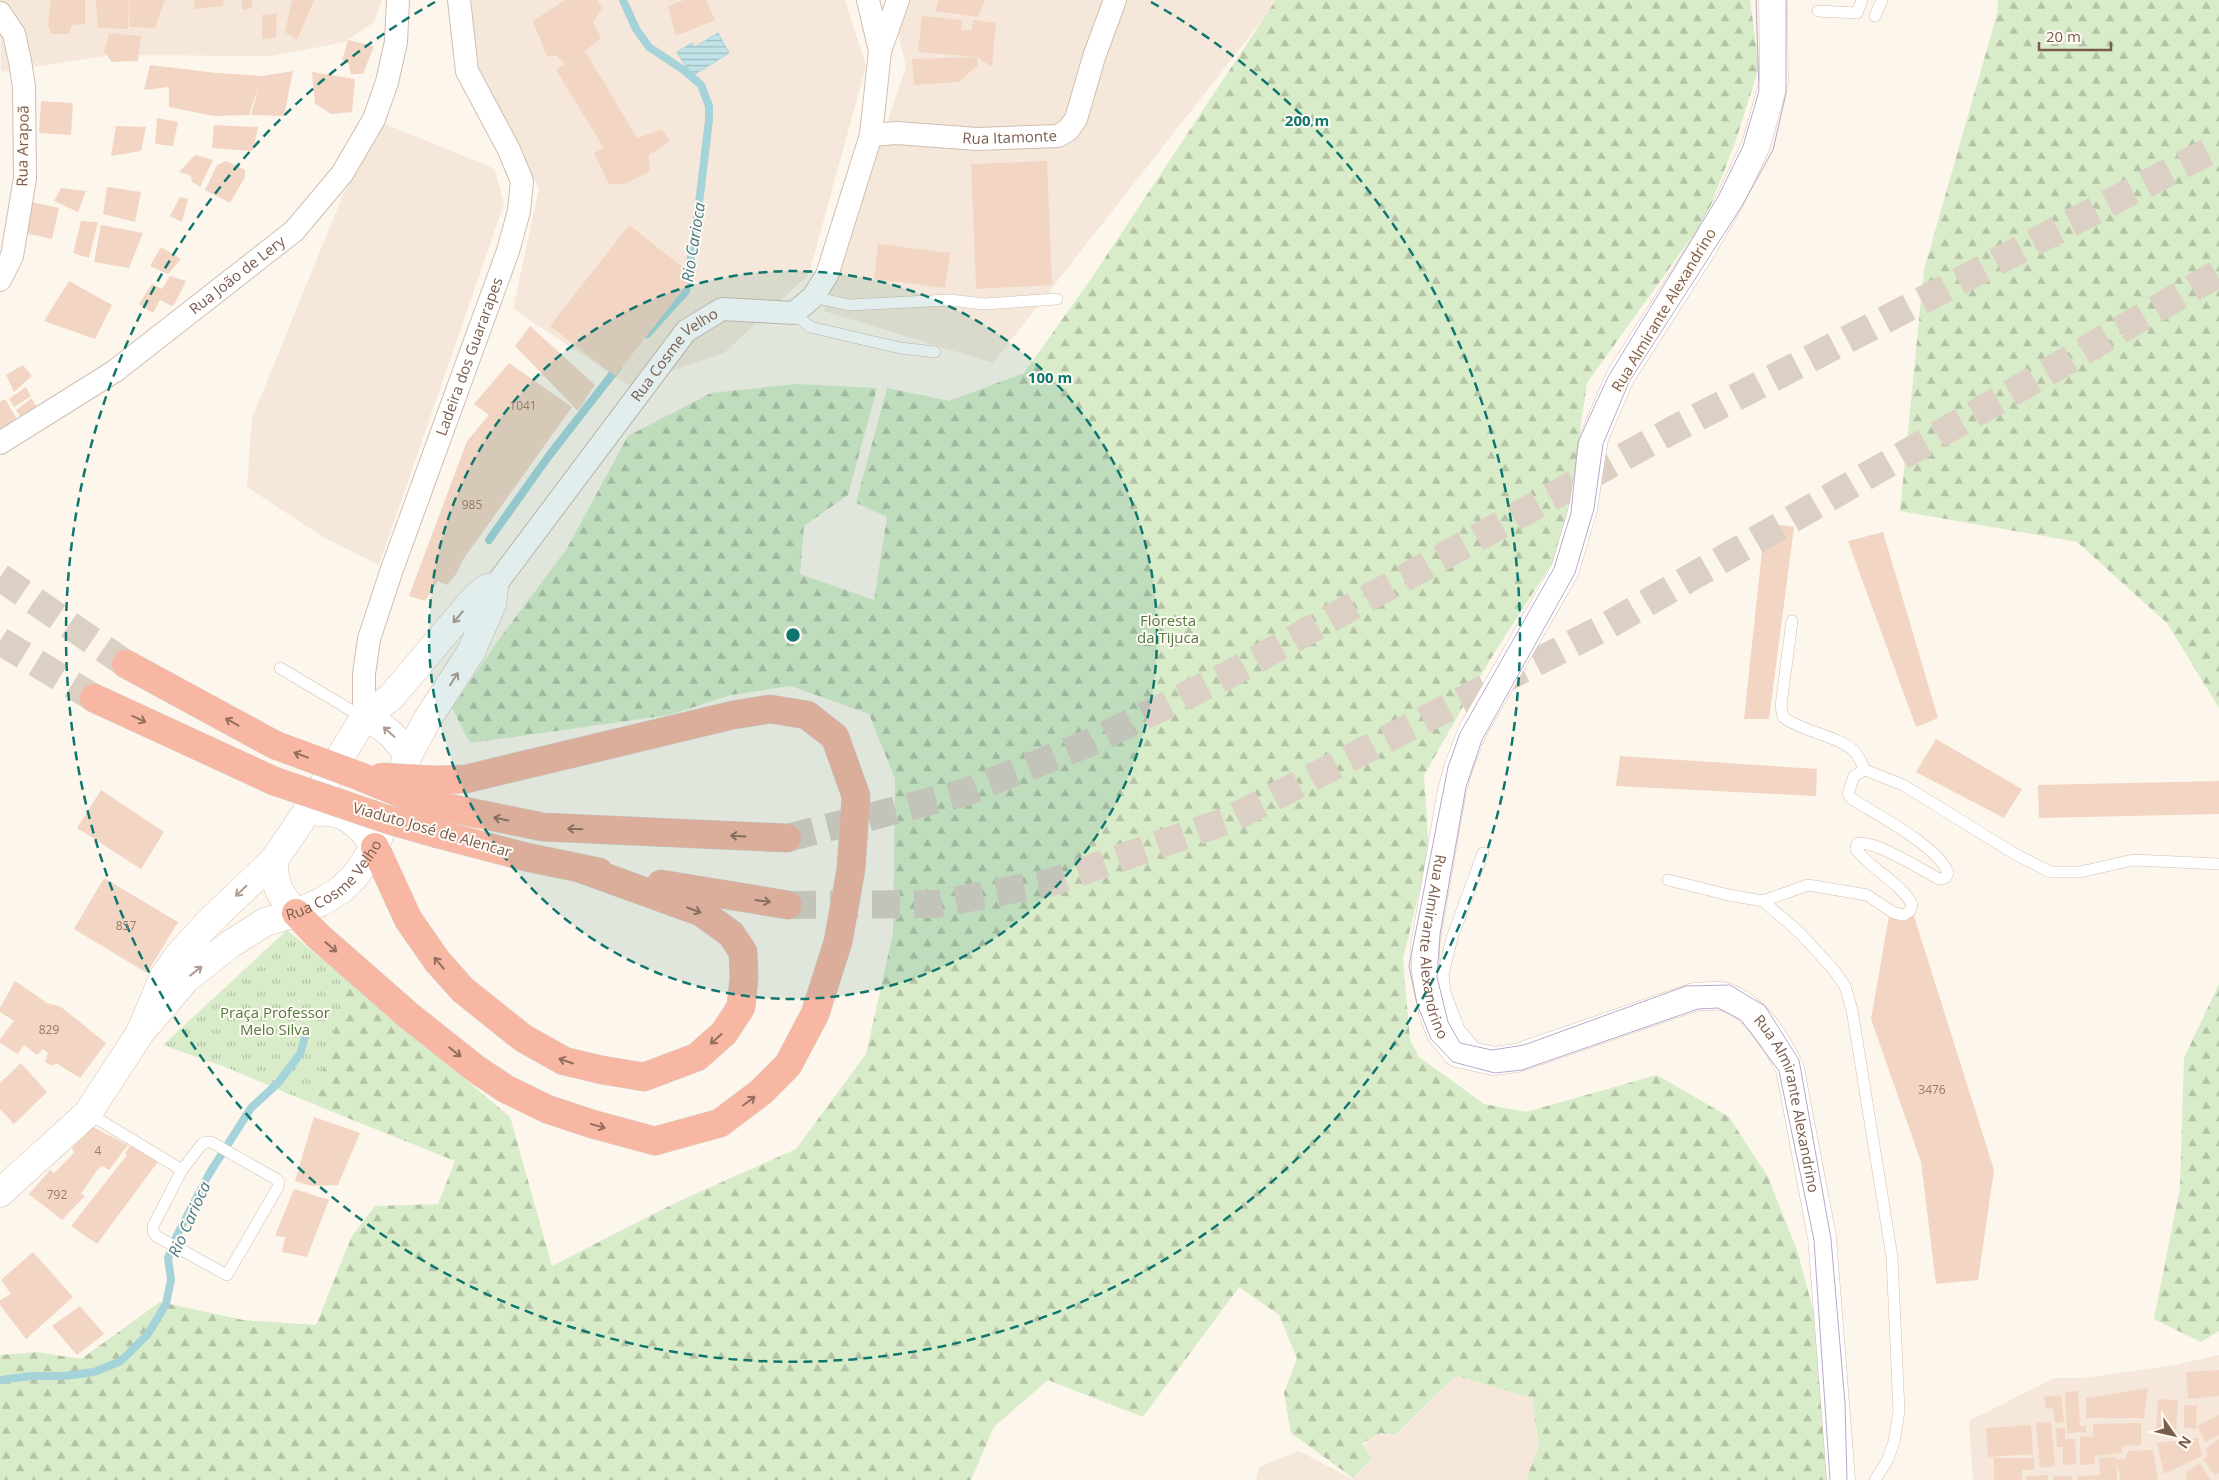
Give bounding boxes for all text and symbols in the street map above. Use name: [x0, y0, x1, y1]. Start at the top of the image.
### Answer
scale bar: [2039, 20, 2112, 52]
text: 20 m: [2046, 26, 2081, 46]
street label: Rua Arapoã: [11, 105, 33, 187]
text: 200 m: [1285, 110, 1329, 130]
street label: Rua Itamonte: [962, 125, 1057, 148]
water label: Rio Carioca: [676, 201, 710, 283]
street label: Rua Almirante Alexandrino: [1606, 224, 1720, 395]
street label: Rua João de Lery: [185, 230, 289, 318]
street label: Ladeira dos Guararapes: [430, 274, 507, 438]
street label: Rua Cosme Velho: [626, 303, 721, 405]
text: 100 m: [1028, 367, 1072, 387]
house number: 1041: [509, 397, 537, 414]
house number: 985: [462, 496, 482, 513]
park label: Floresta da Tijuca: [1137, 610, 1199, 647]
one-way arrow: [453, 611, 464, 624]
centre of rings: [784, 626, 802, 644]
one-way arrow: [448, 672, 459, 686]
one-way arrow: [131, 714, 146, 724]
one-way arrow: [225, 717, 240, 726]
one-way arrow: [383, 727, 396, 738]
one-way arrow: [293, 750, 309, 759]
street label: Viaduto José de Alencar: [351, 797, 514, 861]
one-way arrow: [494, 814, 510, 823]
one-way arrow: [568, 824, 584, 833]
one-way arrow: [730, 831, 746, 840]
street label: Rua Cosme Velho: [283, 837, 386, 924]
street label: Rua Almirante Alexandrino: [1416, 853, 1453, 1043]
one-way arrow: [236, 884, 248, 896]
one-way arrow: [755, 896, 771, 906]
one-way arrow: [685, 906, 701, 915]
house number: 857: [116, 917, 136, 934]
one-way arrow: [324, 941, 337, 953]
one-way arrow: [433, 956, 444, 969]
one-way arrow: [189, 966, 202, 977]
park label: Praça Professor Melo Silva: [220, 1002, 330, 1039]
street label: Rua Almirante Alexandrino: [1750, 1010, 1824, 1194]
house number: 829: [39, 1021, 59, 1038]
one-way arrow: [710, 1033, 723, 1045]
one-way arrow: [448, 1047, 461, 1058]
one-way arrow: [559, 1056, 574, 1065]
house number: 3476: [1918, 1081, 1946, 1098]
one-way arrow: [742, 1096, 756, 1106]
one-way arrow: [590, 1121, 606, 1131]
house number: 4: [95, 1142, 102, 1159]
water label: Rio Carioca: [163, 1178, 215, 1260]
house number: 792: [47, 1186, 67, 1203]
north arrow: [2149, 1410, 2199, 1460]
text: N: [2174, 1433, 2196, 1453]

